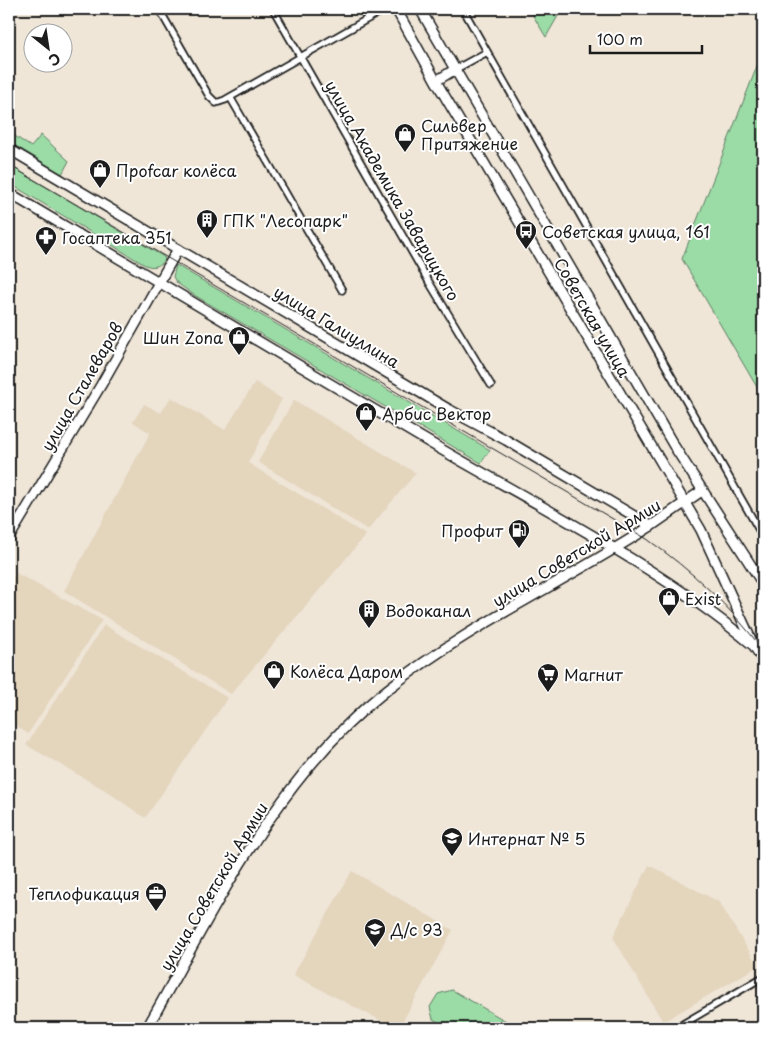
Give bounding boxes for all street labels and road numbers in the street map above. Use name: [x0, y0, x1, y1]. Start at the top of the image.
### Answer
street label: улица Академика Заварицкого: [320, 75, 466, 305]
street label: Советская улица: [549, 253, 637, 381]
street label: улица Галиуллина: [270, 279, 404, 373]
street label: улица Сталеваров: [34, 317, 128, 455]
street label: улица Советской Армии: [487, 492, 665, 612]
street label: улица Советской Армии: [153, 797, 273, 975]

